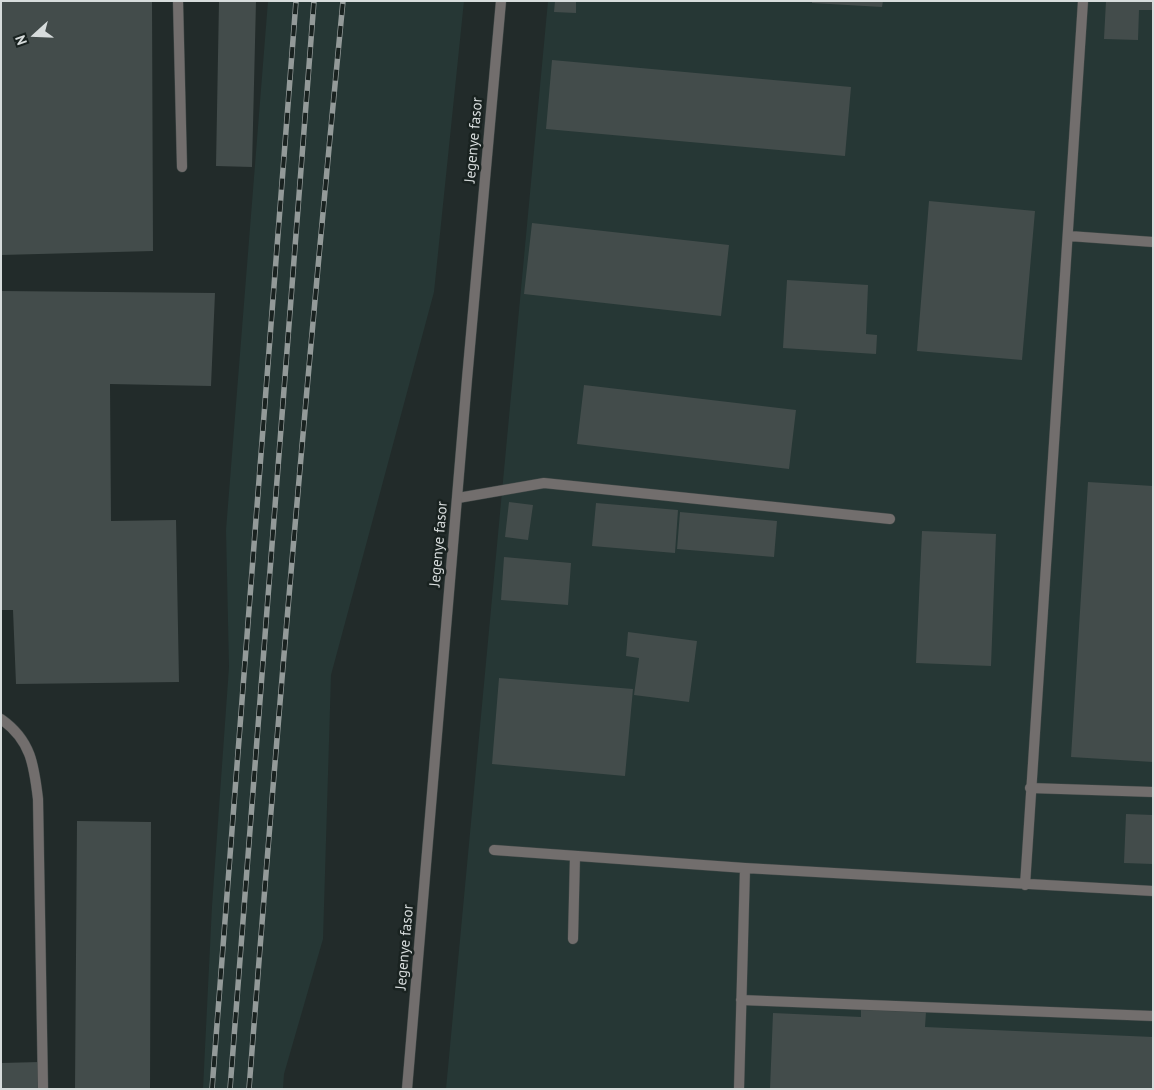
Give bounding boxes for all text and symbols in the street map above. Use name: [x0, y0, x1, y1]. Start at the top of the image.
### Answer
north arrow: [10, 10, 60, 60]
text: N: [11, 33, 31, 48]
street label: Jegenye fasor: [461, 96, 487, 184]
street label: Jegenye fasor: [426, 500, 452, 588]
street label: Jegenye fasor: [392, 903, 418, 991]

